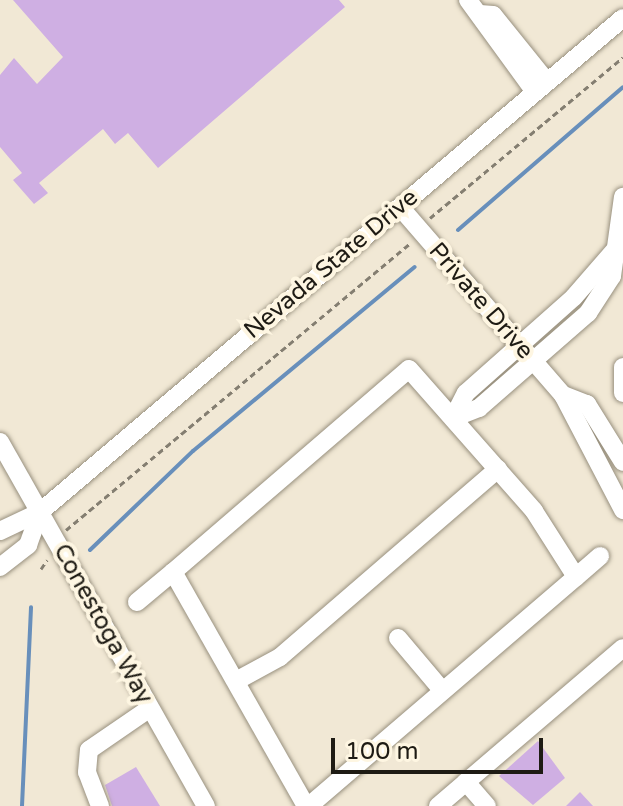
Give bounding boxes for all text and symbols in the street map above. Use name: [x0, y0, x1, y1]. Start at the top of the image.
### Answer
street label: Nevada State Drive: [238, 183, 424, 345]
street label: Private Drive: [423, 237, 539, 365]
street label: Conestoga Way: [47, 539, 159, 709]
scale bar: [335, 722, 547, 772]
text: 100 m: [345, 737, 419, 766]

